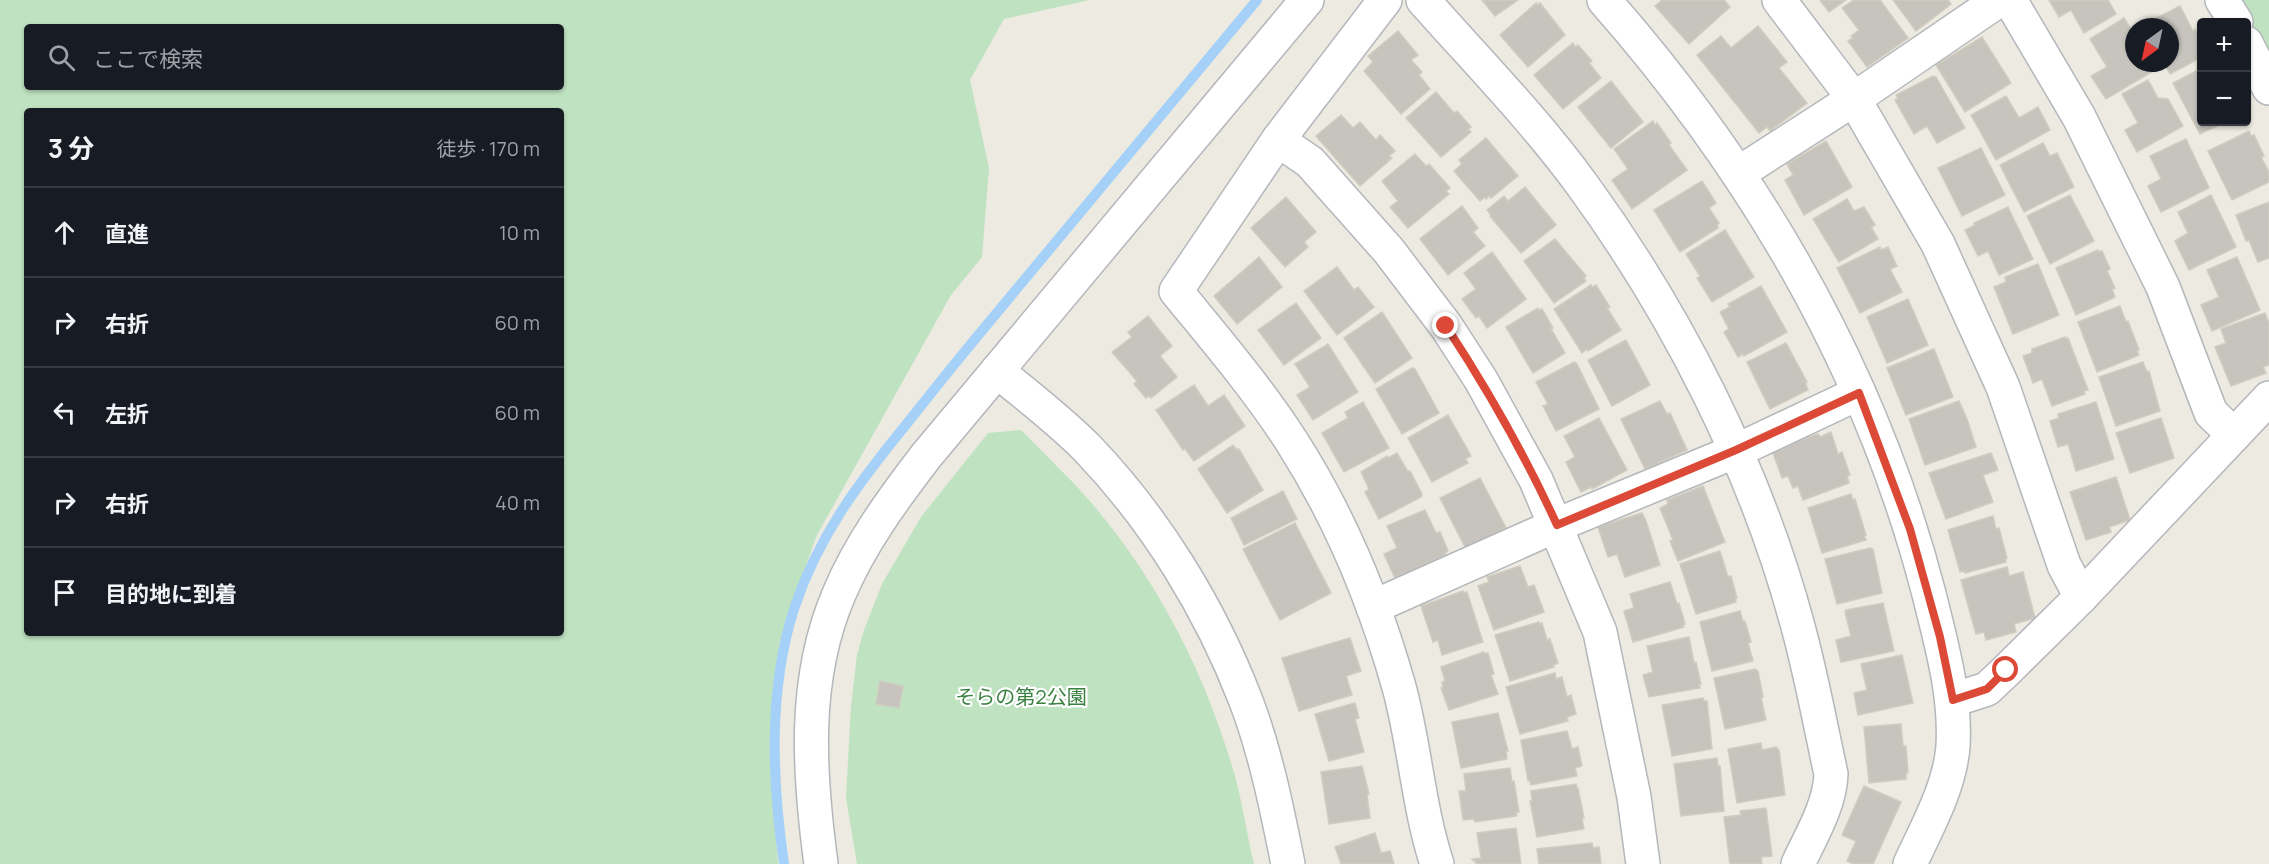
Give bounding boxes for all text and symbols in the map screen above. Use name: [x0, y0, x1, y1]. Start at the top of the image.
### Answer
north arrow: [2125, 18, 2179, 72]
map controls: [2197, 18, 2251, 126]
button: +: [2197, 18, 2251, 72]
search box: [24, 24, 564, 90]
icon: search: [45, 41, 78, 74]
text: ここで検索: [93, 44, 203, 74]
button: −: [2197, 72, 2251, 126]
text: 3 分: [48, 130, 94, 166]
text: 徒歩 · 170 m: [436, 135, 540, 162]
icon: ahead: [48, 216, 81, 249]
text: 直進: [105, 219, 149, 249]
text: 10 m: [499, 219, 540, 246]
icon: right: [48, 306, 81, 339]
text: 右折: [105, 309, 149, 339]
text: 60 m: [494, 309, 540, 336]
route end: [1432, 312, 1458, 338]
icon: left: [48, 396, 81, 429]
text: 左折: [105, 399, 149, 429]
text: 60 m: [494, 399, 540, 426]
icon: right: [48, 486, 81, 519]
text: 右折: [105, 489, 149, 519]
text: 40 m: [495, 489, 540, 516]
icon: arrive: [48, 576, 81, 609]
text: 目的地に到着: [105, 579, 237, 609]
route start: [1992, 656, 2018, 682]
park label: そらの第2公園: [955, 683, 1087, 710]

